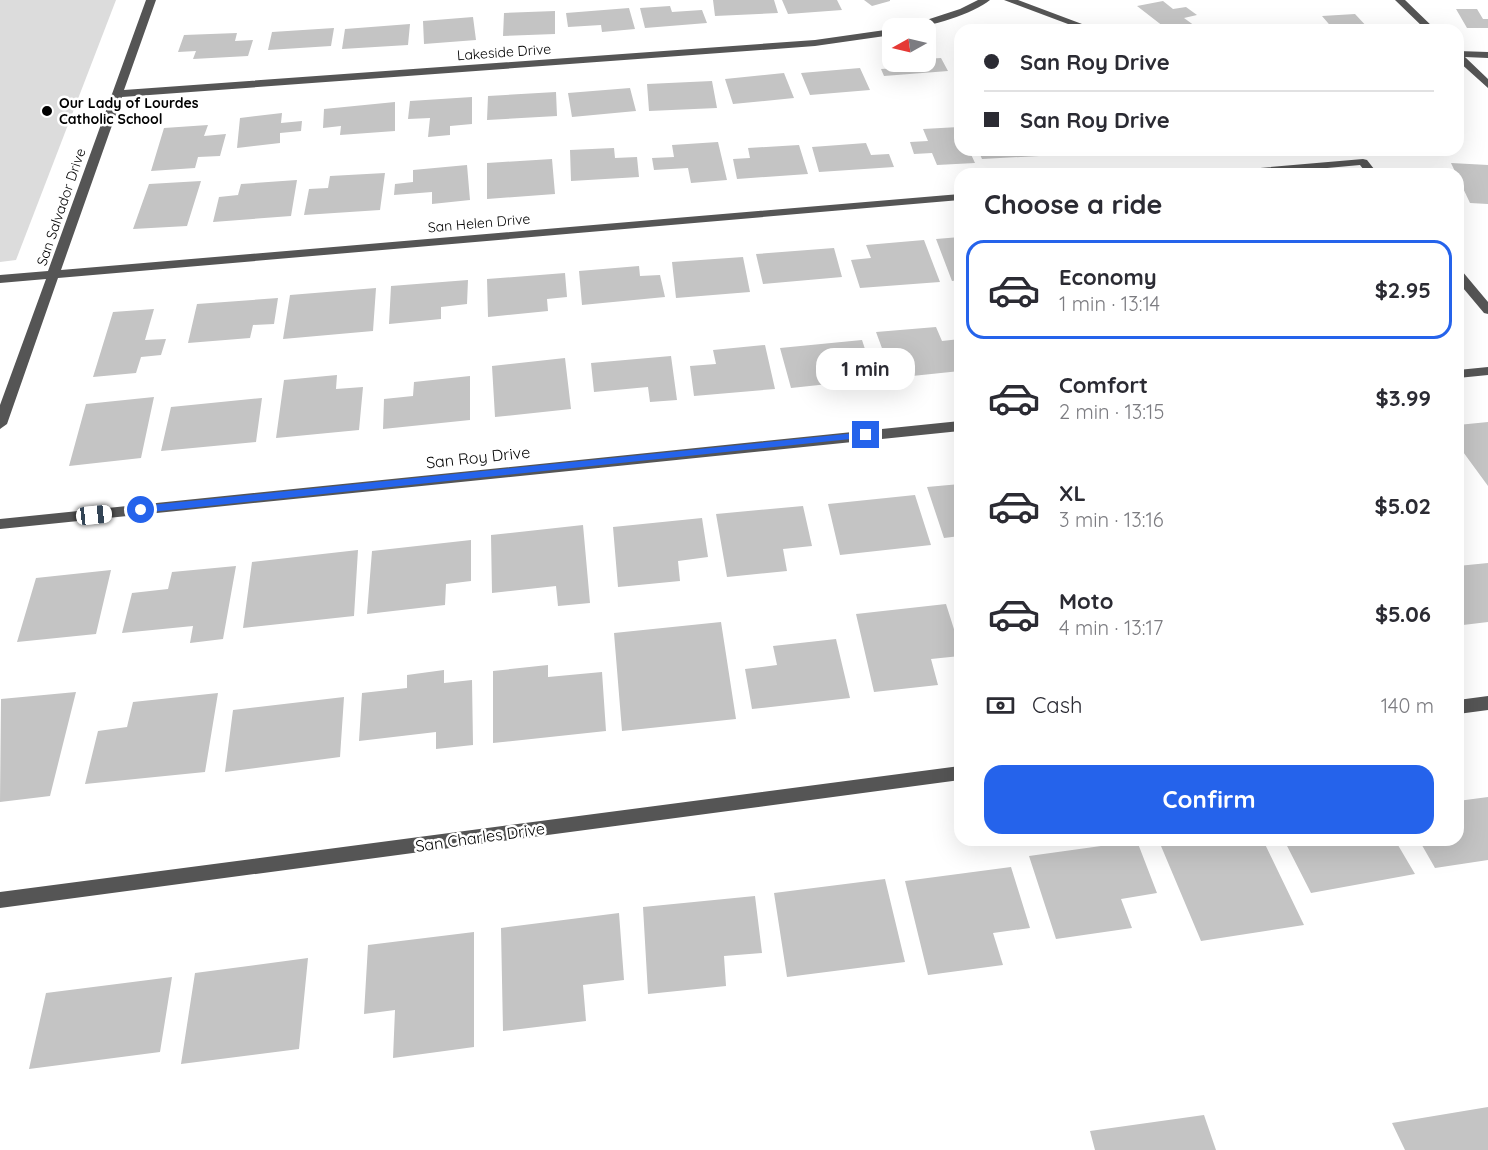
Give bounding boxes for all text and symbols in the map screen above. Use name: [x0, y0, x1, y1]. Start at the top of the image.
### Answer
north arrow: [882, 18, 936, 72]
map controls: [882, 18, 936, 72]
street label: Lakeside Drive: [456, 40, 552, 64]
text: San Roy Drive: [1020, 48, 1170, 76]
place label: Our Lady of Lourdes Catholic School: [59, 94, 199, 128]
marker: Our Lady of Lourdes Catholic School: [40, 104, 54, 118]
text: San Roy Drive: [1020, 106, 1170, 134]
street label: San Salvador Drive: [32, 146, 90, 268]
text: Choose a ride: [984, 187, 1162, 221]
street label: San Helen Drive: [427, 210, 531, 236]
icon: car: [987, 263, 1041, 317]
text: Economy: [1059, 263, 1157, 291]
text: $2.95: [1375, 276, 1431, 304]
text: 1 min · 13:14: [1059, 291, 1160, 316]
callout: 1 min: [816, 348, 916, 390]
text: 1 min: [841, 356, 890, 381]
icon: car: [987, 371, 1041, 425]
text: Comfort: [1059, 371, 1148, 399]
text: $3.99: [1376, 384, 1431, 412]
text: 2 min · 13:15: [1059, 399, 1164, 424]
route end: [852, 421, 879, 448]
street label: San Roy Drive: [425, 442, 531, 472]
icon: car: [987, 479, 1041, 533]
text: XL: [1059, 479, 1086, 507]
text: $5.02: [1375, 492, 1431, 520]
route start: [127, 496, 154, 523]
car: [75, 504, 113, 526]
text: 3 min · 13:16: [1059, 507, 1164, 532]
icon: car: [987, 587, 1041, 641]
text: Moto: [1059, 587, 1113, 615]
text: $5.06: [1375, 600, 1431, 628]
text: 4 min · 13:17: [1059, 615, 1163, 640]
icon: cash: [984, 689, 1017, 722]
text: Cash: [1032, 691, 1083, 719]
text: 140 m: [1381, 693, 1434, 718]
button: Confirm: [984, 765, 1434, 834]
street label: San Charles Drive: [414, 818, 546, 856]

